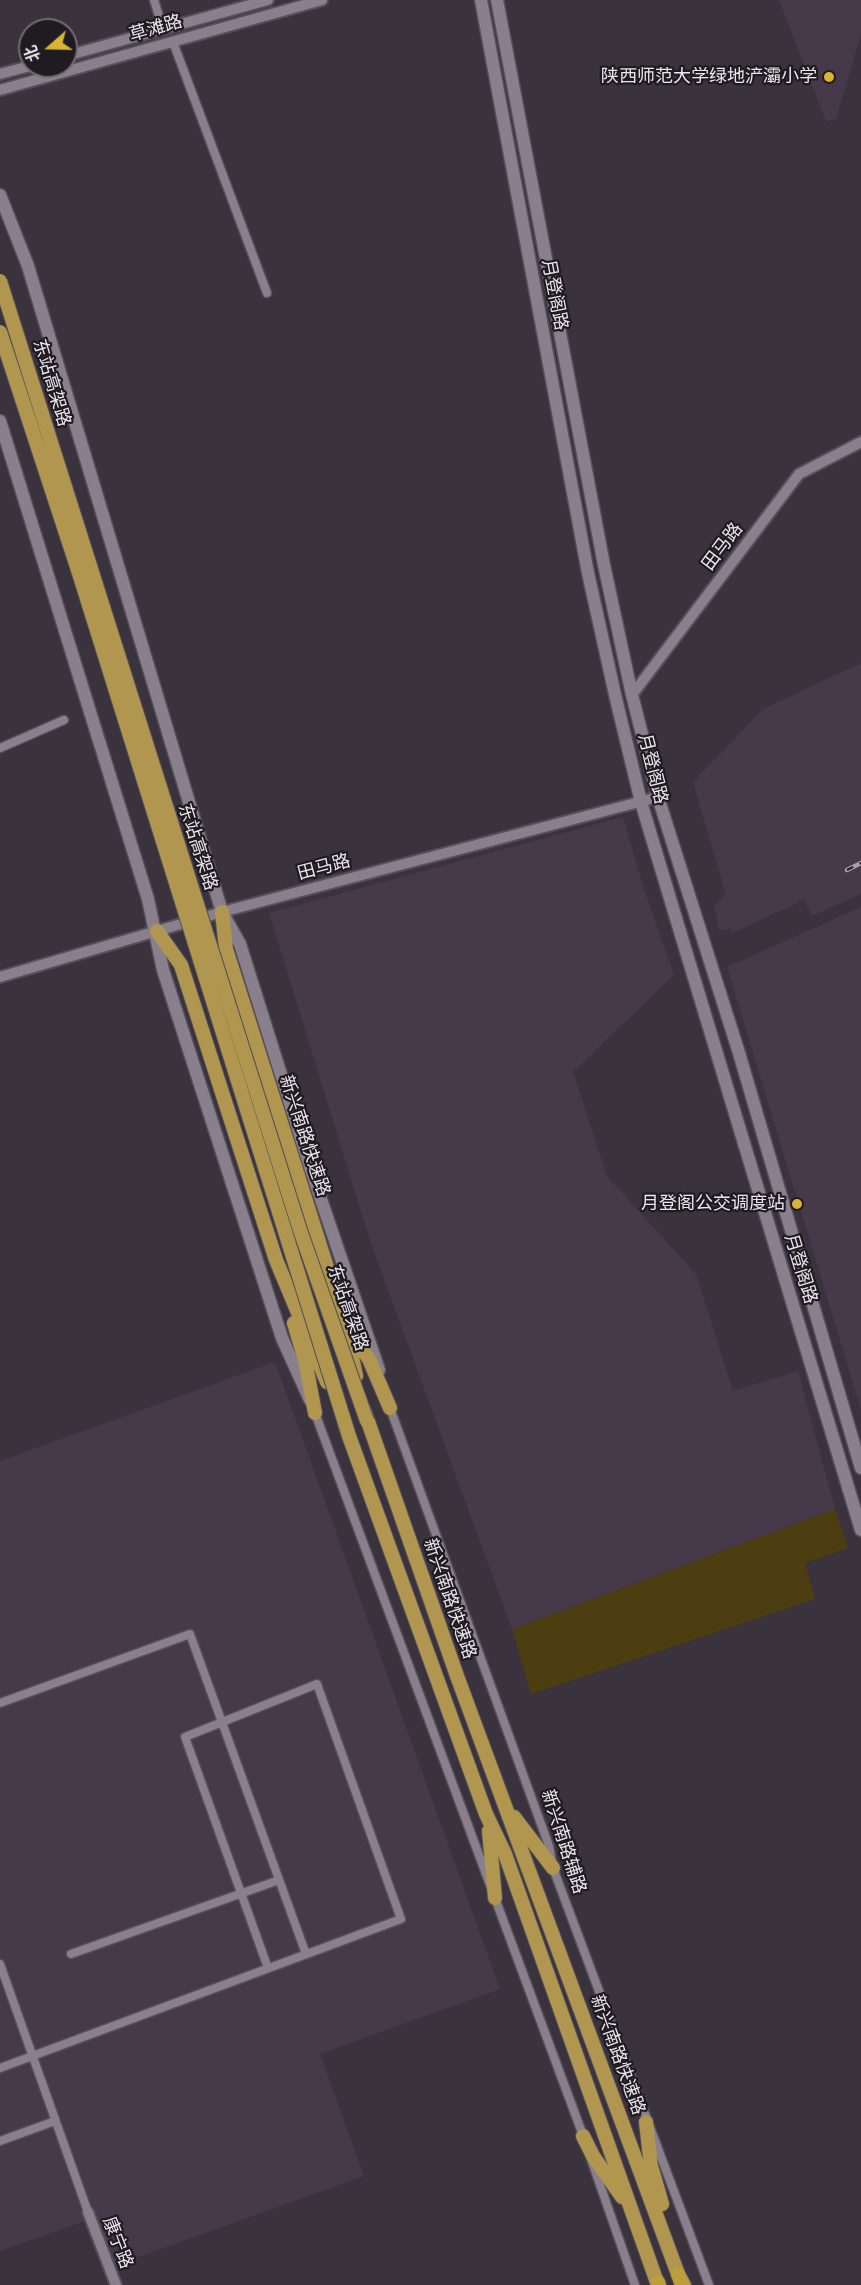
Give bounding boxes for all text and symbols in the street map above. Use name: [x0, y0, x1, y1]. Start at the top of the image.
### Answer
street label: 草滩路: [127, 11, 185, 47]
north arrow: [18, 18, 78, 78]
text: 北: [21, 43, 45, 64]
place label: 陕西师范大学绿地浐灞小学: [601, 66, 817, 88]
marker: 陕西师范大学绿地浐灞小学: [822, 70, 836, 84]
street label: 月登阁路: [537, 258, 571, 332]
street label: 东站高架路: [28, 337, 74, 429]
street label: 田马路: [698, 519, 748, 575]
street label: 月登阁路: [633, 731, 671, 807]
street label: 东站高架路: [173, 801, 221, 893]
street label: 田马路: [295, 851, 353, 885]
street label: 新兴南路快速路: [274, 1073, 334, 1199]
place label: 月登阁公交调度站: [641, 1193, 785, 1215]
marker: 月登阁公交调度站: [790, 1197, 804, 1211]
street label: 月登阁路: [779, 1231, 821, 1307]
street label: 东站高架路: [322, 1262, 372, 1354]
street label: 新兴南路快速路: [418, 1536, 480, 1662]
street label: 新兴南路辅路: [536, 1787, 590, 1897]
street label: 新兴南路快速路: [585, 1992, 649, 2118]
street label: 康宁路: [97, 2214, 137, 2272]

